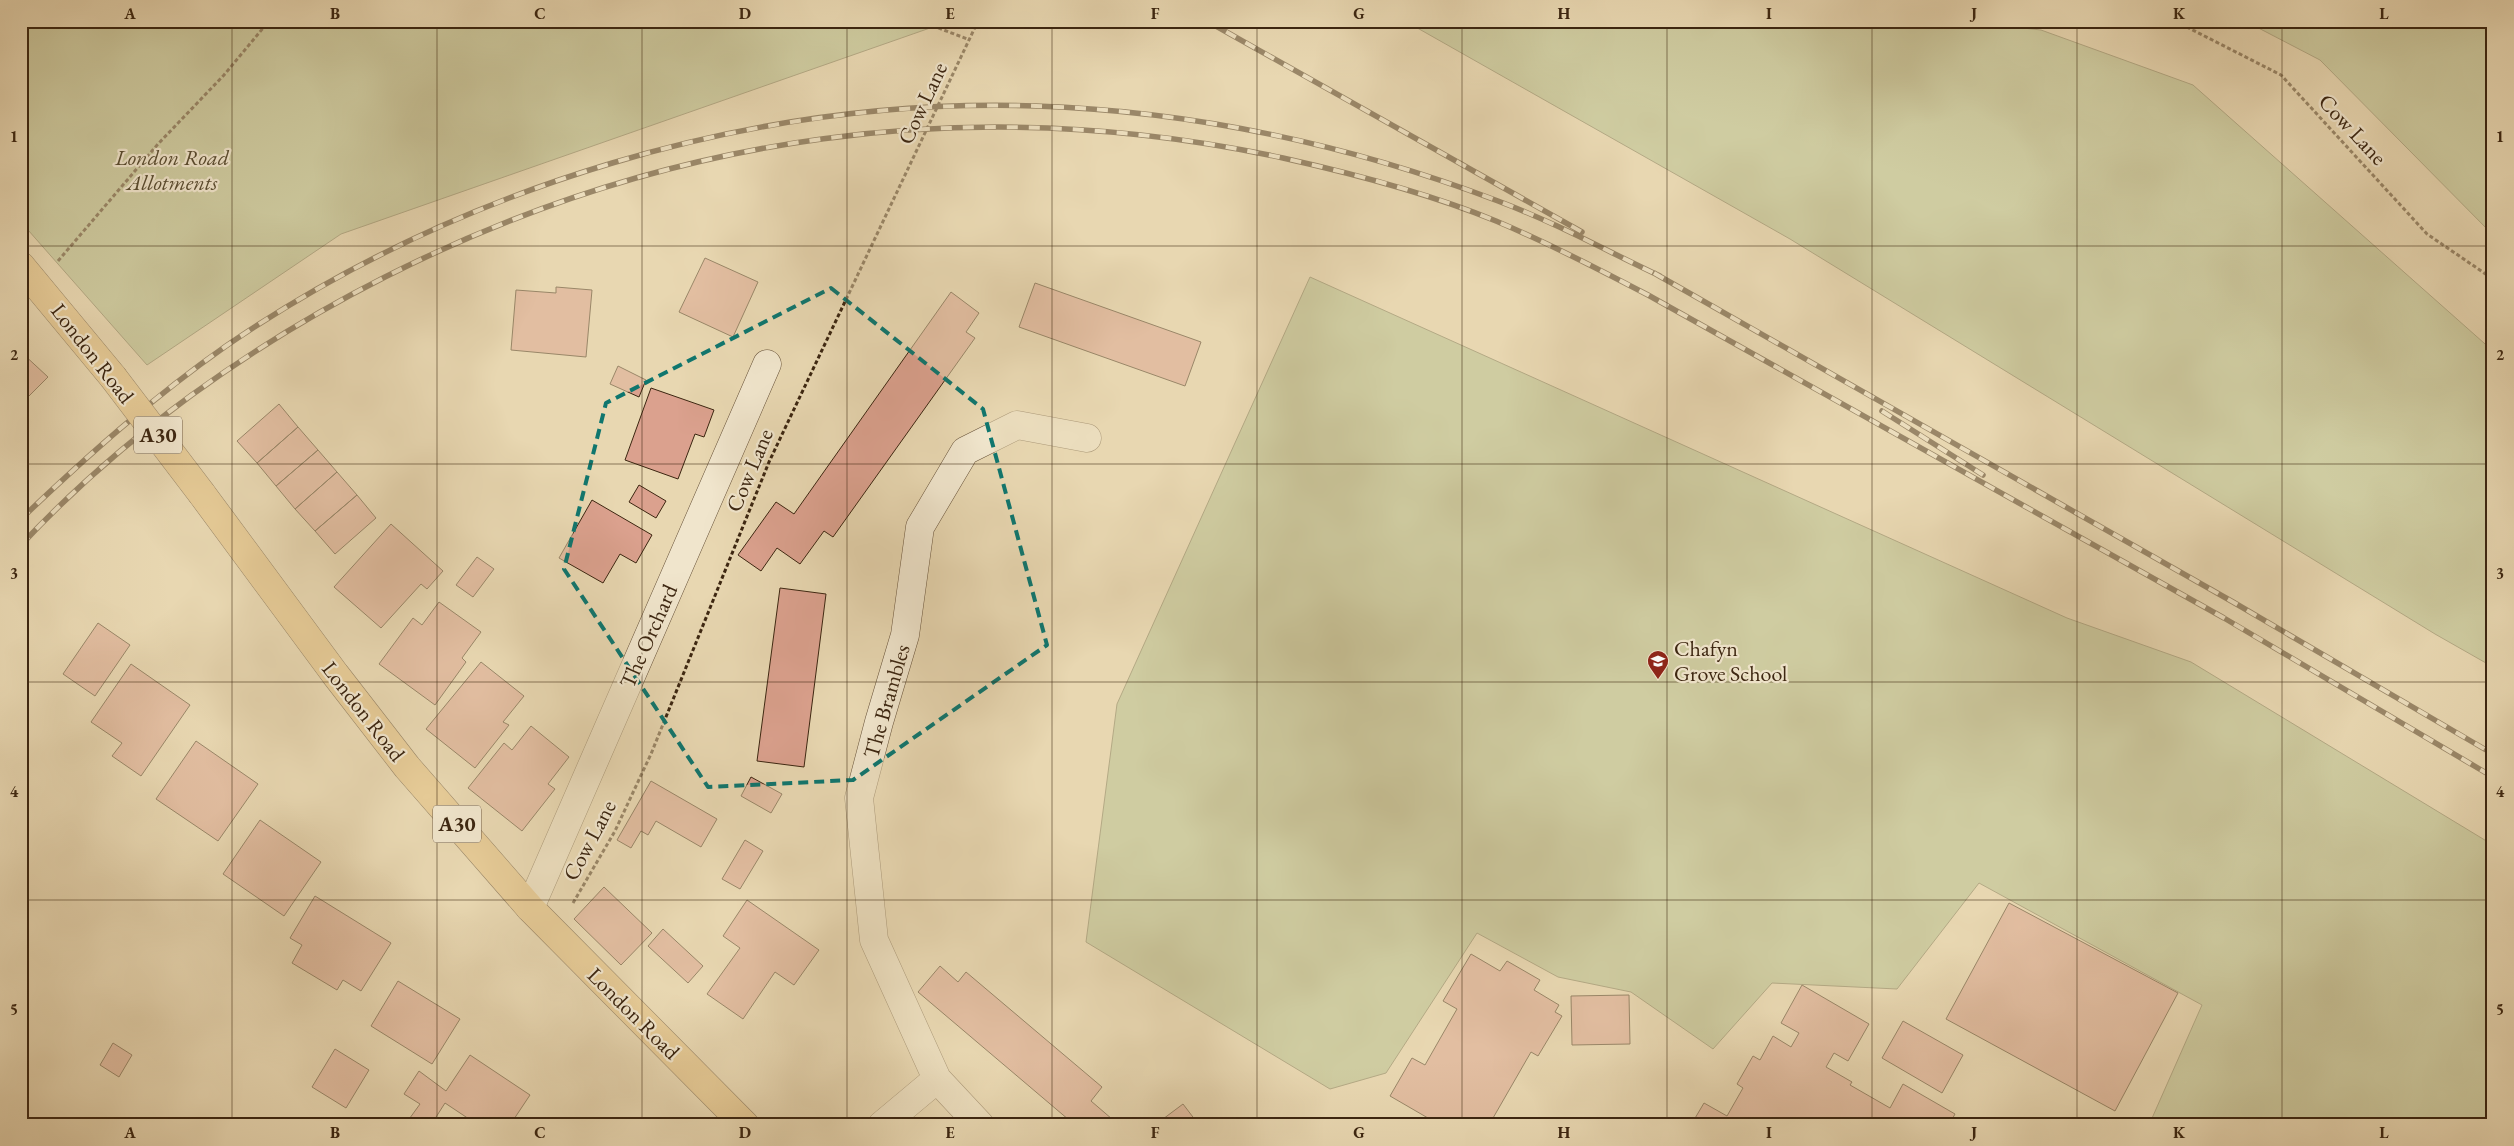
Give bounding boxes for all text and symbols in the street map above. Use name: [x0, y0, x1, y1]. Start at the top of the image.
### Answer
text: A: [123, 3, 136, 24]
text: B: [330, 3, 340, 24]
text: C: [534, 3, 546, 24]
text: D: [739, 3, 751, 24]
text: E: [945, 3, 955, 24]
text: F: [1151, 3, 1160, 24]
text: G: [1353, 3, 1365, 24]
text: H: [1558, 3, 1571, 24]
text: I: [1766, 3, 1772, 24]
text: J: [1969, 3, 1977, 24]
text: K: [2173, 3, 2186, 24]
text: L: [2379, 3, 2389, 24]
street label: Cow Lane: [891, 57, 954, 149]
street label: Cow Lane: [2312, 87, 2393, 172]
text: 1: [10, 126, 18, 147]
text: 1: [2496, 126, 2504, 147]
park label: London Road Allotments: [114, 143, 230, 197]
street label: London Road: [44, 297, 141, 410]
text: 2: [10, 344, 19, 365]
text: 2: [2496, 344, 2505, 365]
road number: A30: [134, 416, 182, 454]
street label: Cow Lane: [719, 424, 780, 516]
text: 3: [10, 563, 18, 584]
text: 3: [2496, 563, 2504, 584]
street label: The Orchard: [613, 579, 685, 693]
place label: Chafyn Grove School: [1674, 634, 1787, 688]
street label: The Brambles: [856, 641, 917, 761]
school or university icon: Chafyn Grove School: [1646, 649, 1670, 680]
street label: London Road: [315, 655, 412, 768]
text: 4: [10, 781, 19, 802]
text: 4: [2496, 781, 2505, 802]
street label: Cow Lane: [556, 794, 623, 886]
road number: A30: [433, 806, 481, 842]
street label: London Road: [581, 961, 687, 1066]
text: 5: [10, 999, 18, 1020]
text: 5: [2496, 999, 2504, 1020]
text: A: [123, 1122, 136, 1143]
text: B: [330, 1122, 340, 1143]
text: C: [534, 1122, 546, 1143]
text: D: [739, 1122, 751, 1143]
text: E: [945, 1122, 955, 1143]
text: F: [1151, 1122, 1160, 1143]
text: G: [1353, 1122, 1365, 1143]
text: H: [1558, 1122, 1571, 1143]
text: I: [1766, 1122, 1772, 1143]
text: J: [1969, 1122, 1977, 1143]
text: K: [2173, 1122, 2186, 1143]
text: L: [2379, 1122, 2389, 1143]

